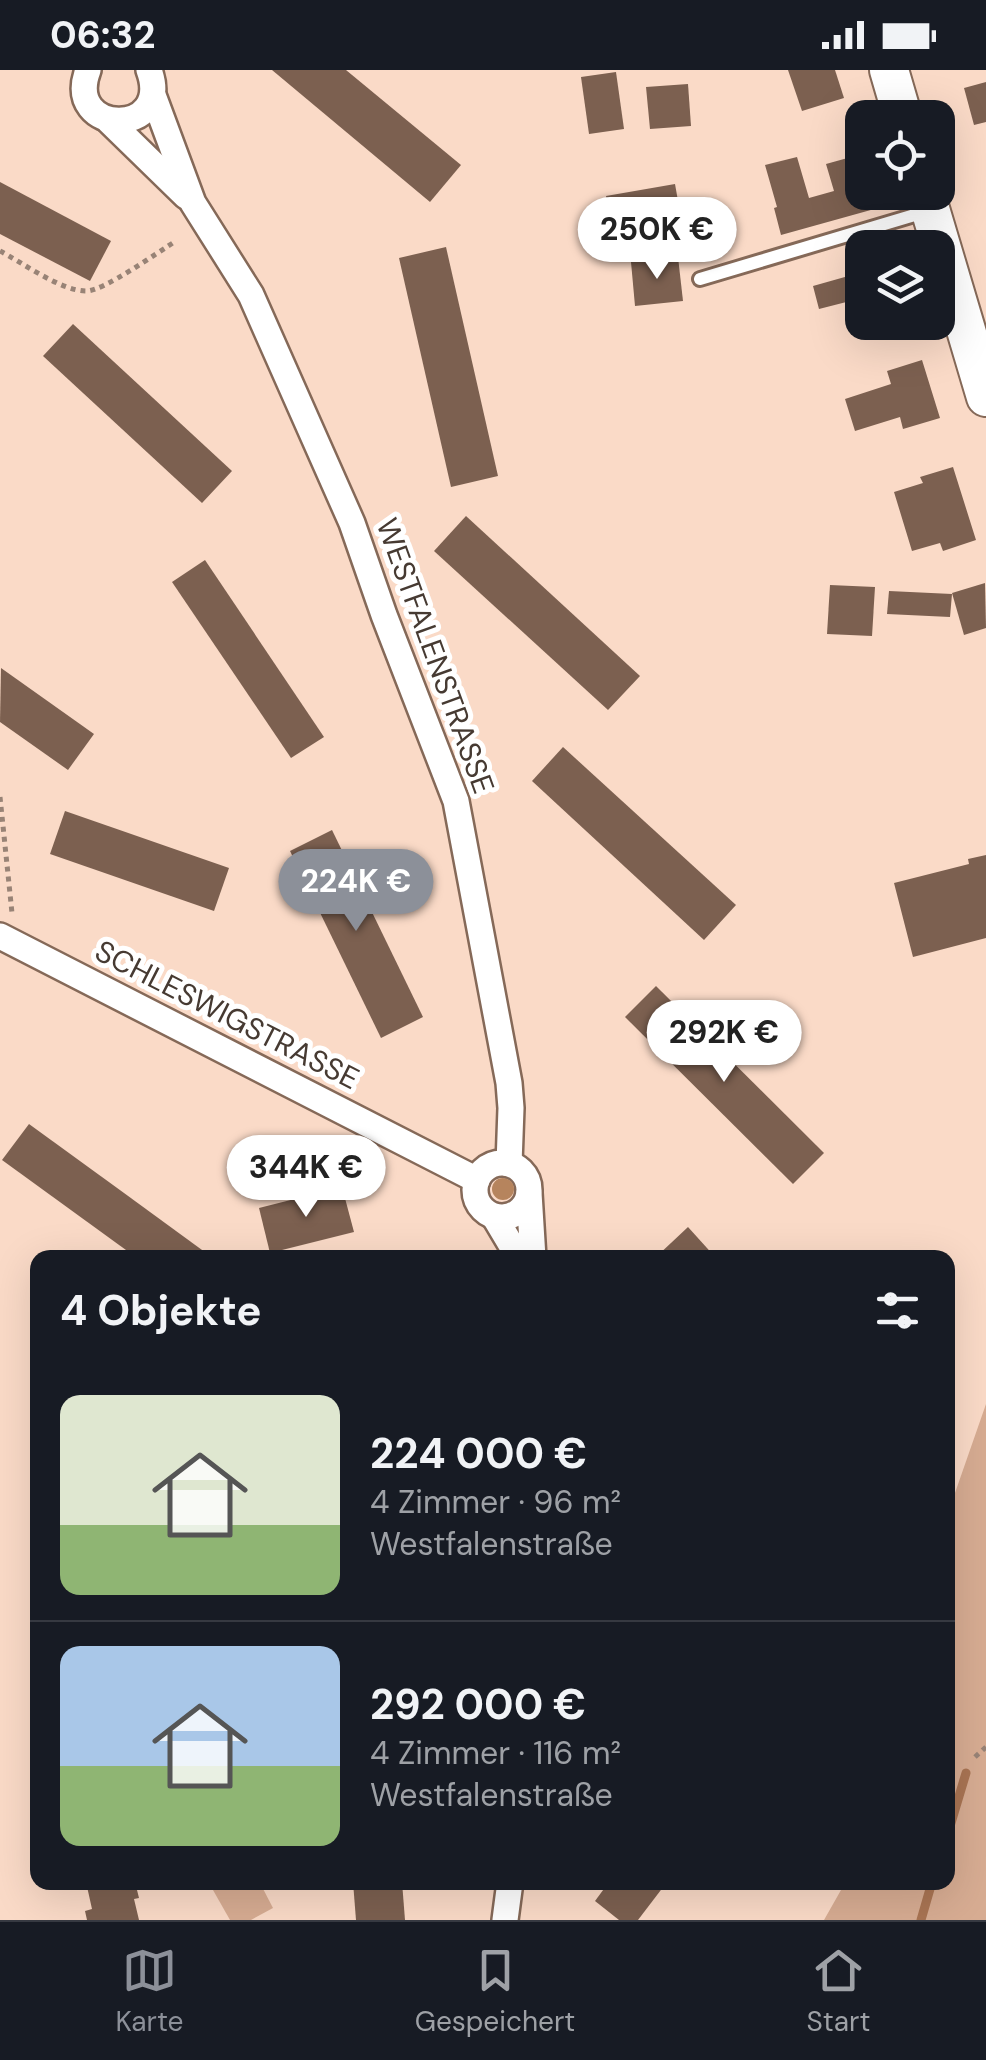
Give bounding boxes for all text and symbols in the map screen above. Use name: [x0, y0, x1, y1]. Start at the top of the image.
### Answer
text: 06:32: [50, 10, 155, 60]
map controls: [845, 100, 955, 340]
button: locate: [845, 100, 955, 210]
pin: 250K €: [576, 197, 738, 282]
text: 250K €: [600, 208, 714, 250]
button: layers: [845, 230, 955, 340]
street label: WESTFALENSTRASSE: [368, 513, 503, 799]
pin: 224K €: [275, 849, 437, 934]
text: 224K €: [300, 860, 412, 902]
street label: SCHLESWIGSTRASSE: [89, 931, 366, 1098]
pin: 292K €: [643, 1000, 805, 1085]
text: 292K €: [669, 1011, 779, 1053]
pin: 344K €: [225, 1135, 387, 1220]
text: 344K €: [249, 1146, 363, 1188]
text: 4 Objekte: [60, 1283, 262, 1338]
icon: filters: [870, 1283, 925, 1338]
text: 224 000 €: [370, 1426, 587, 1481]
icon: home: [140, 1435, 260, 1555]
text: 4 Zimmer · 96 m²: [370, 1481, 621, 1523]
text: Westfalenstraße: [370, 1523, 613, 1565]
text: 292 000 €: [370, 1677, 586, 1732]
icon: home: [140, 1686, 260, 1806]
text: 4 Zimmer · 116 m²: [370, 1732, 621, 1774]
text: Westfalenstraße: [370, 1774, 613, 1816]
tab: Karte: [116, 1943, 183, 2040]
tab: Gespeichert: [415, 1943, 575, 2040]
tab: Start: [807, 1943, 870, 2040]

